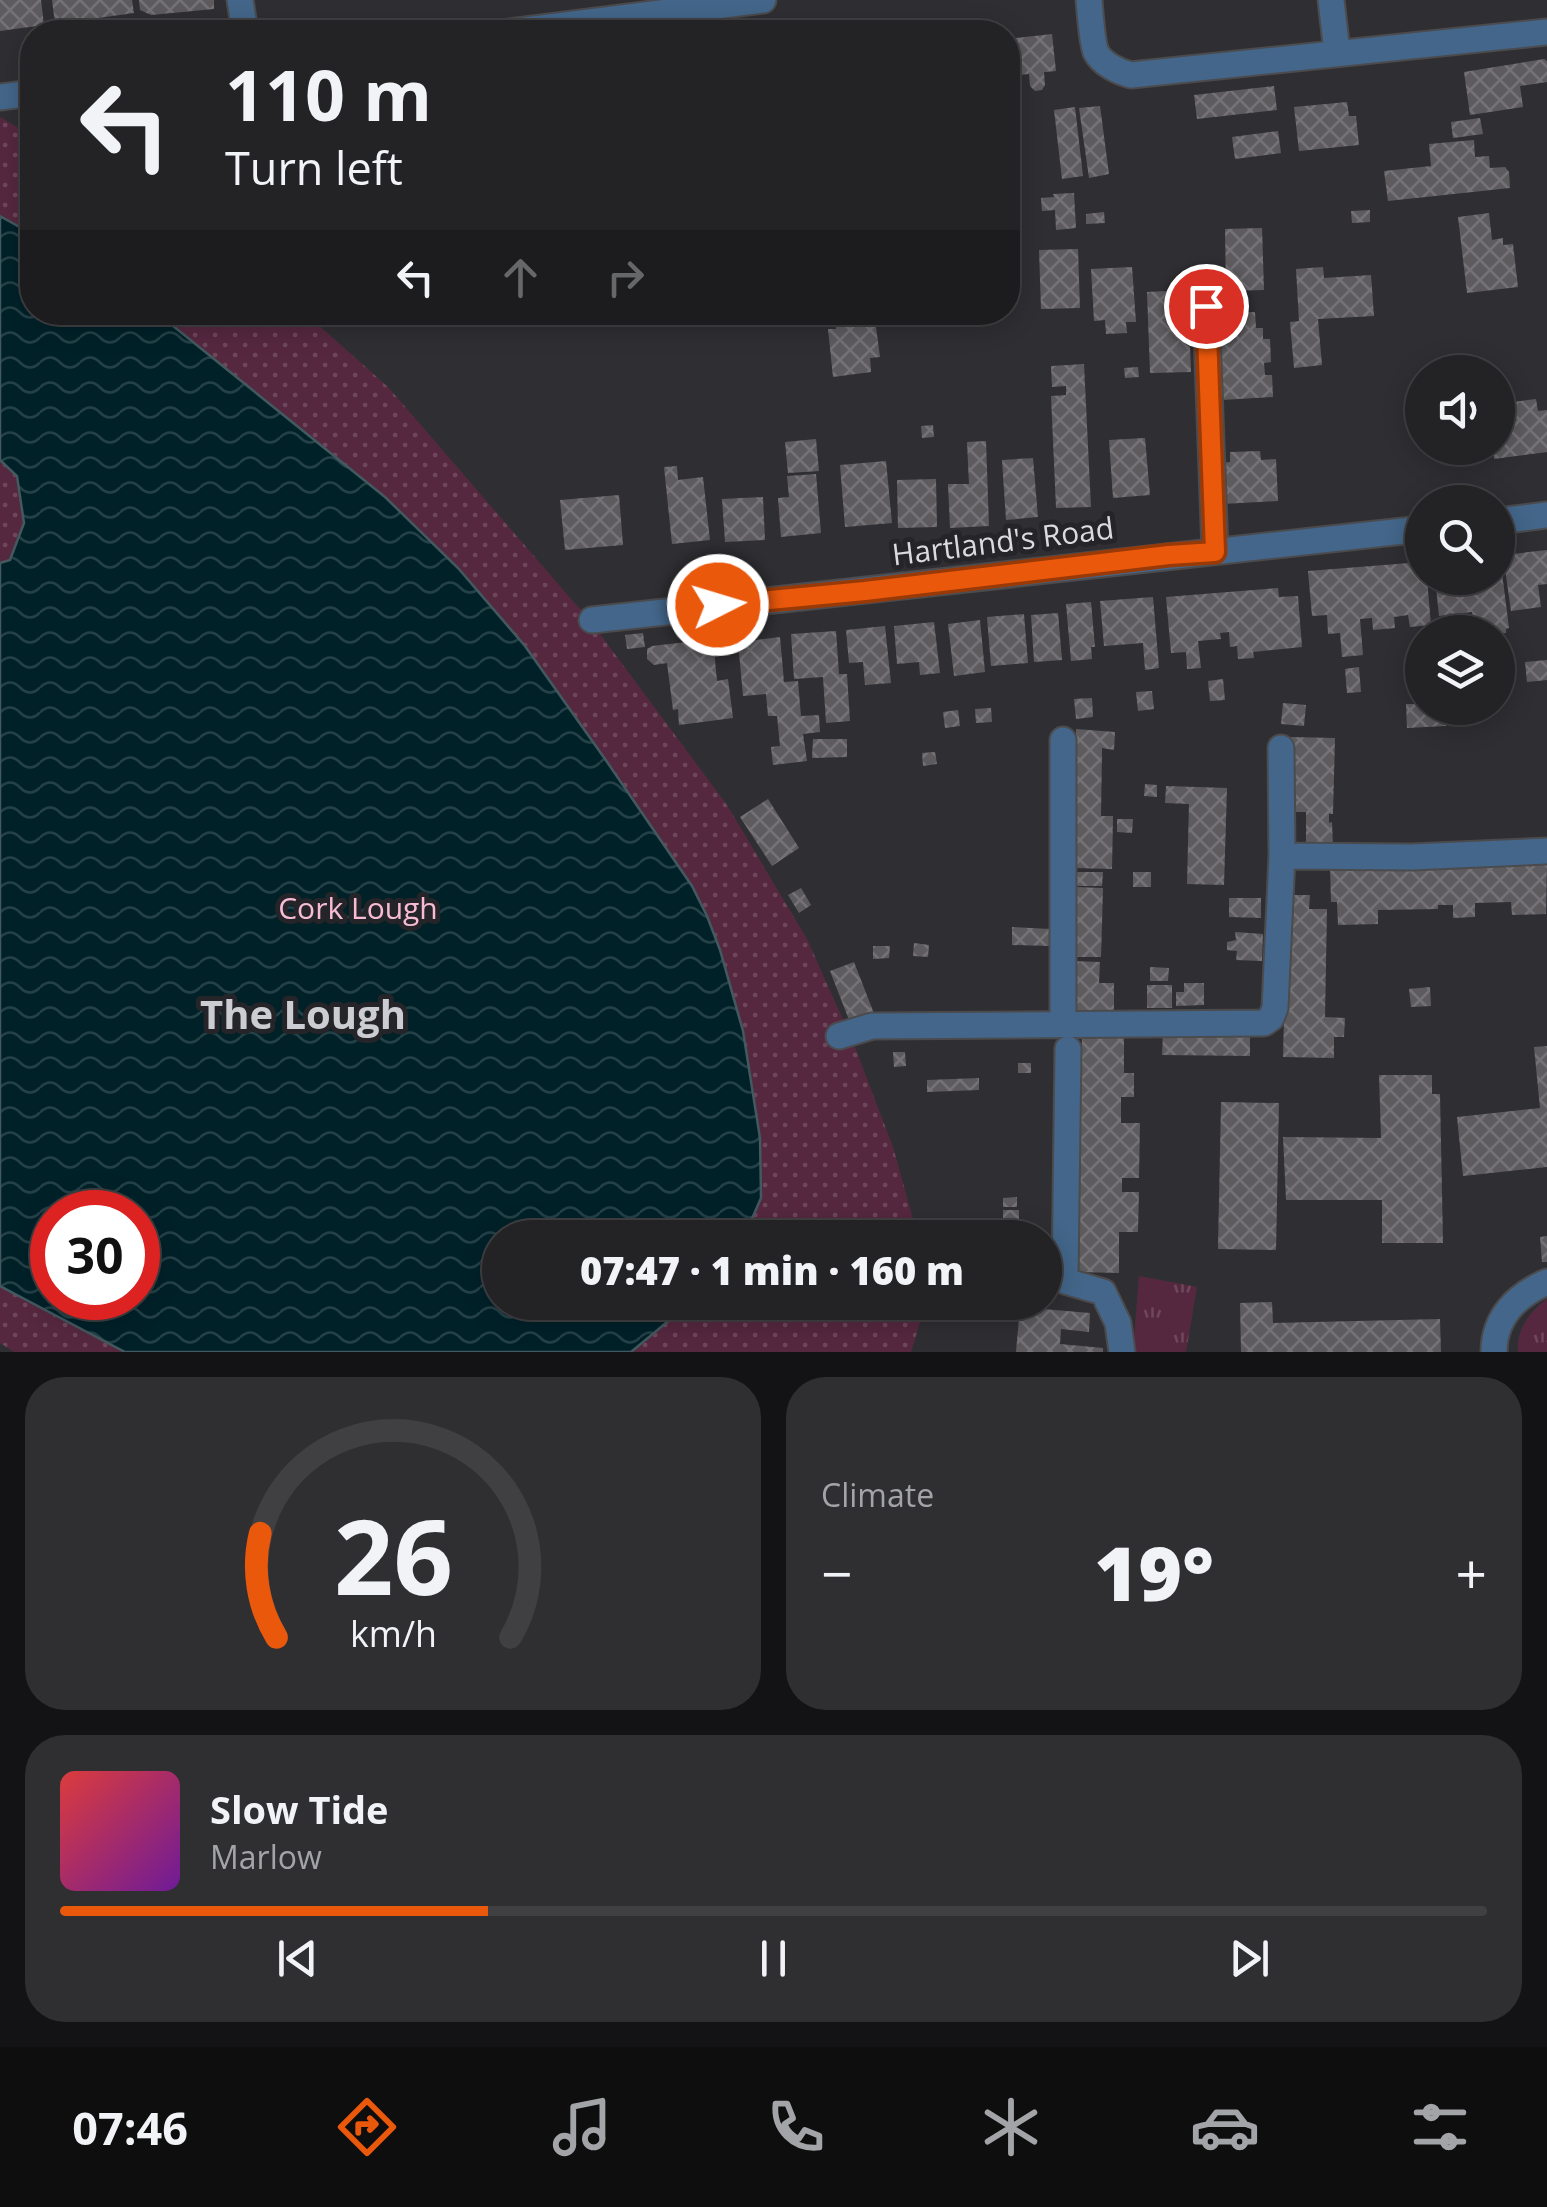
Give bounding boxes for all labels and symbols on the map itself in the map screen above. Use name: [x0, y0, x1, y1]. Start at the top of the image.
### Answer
pin: [1164, 264, 1249, 349]
street label: Hartland's Road: [890, 507, 1116, 574]
position arrow: [666, 553, 770, 657]
park label: Cork Lough: [278, 887, 438, 928]
district label: The Lough: [200, 986, 406, 1041]
speed limit sign: 30: [30, 1190, 160, 1320]

